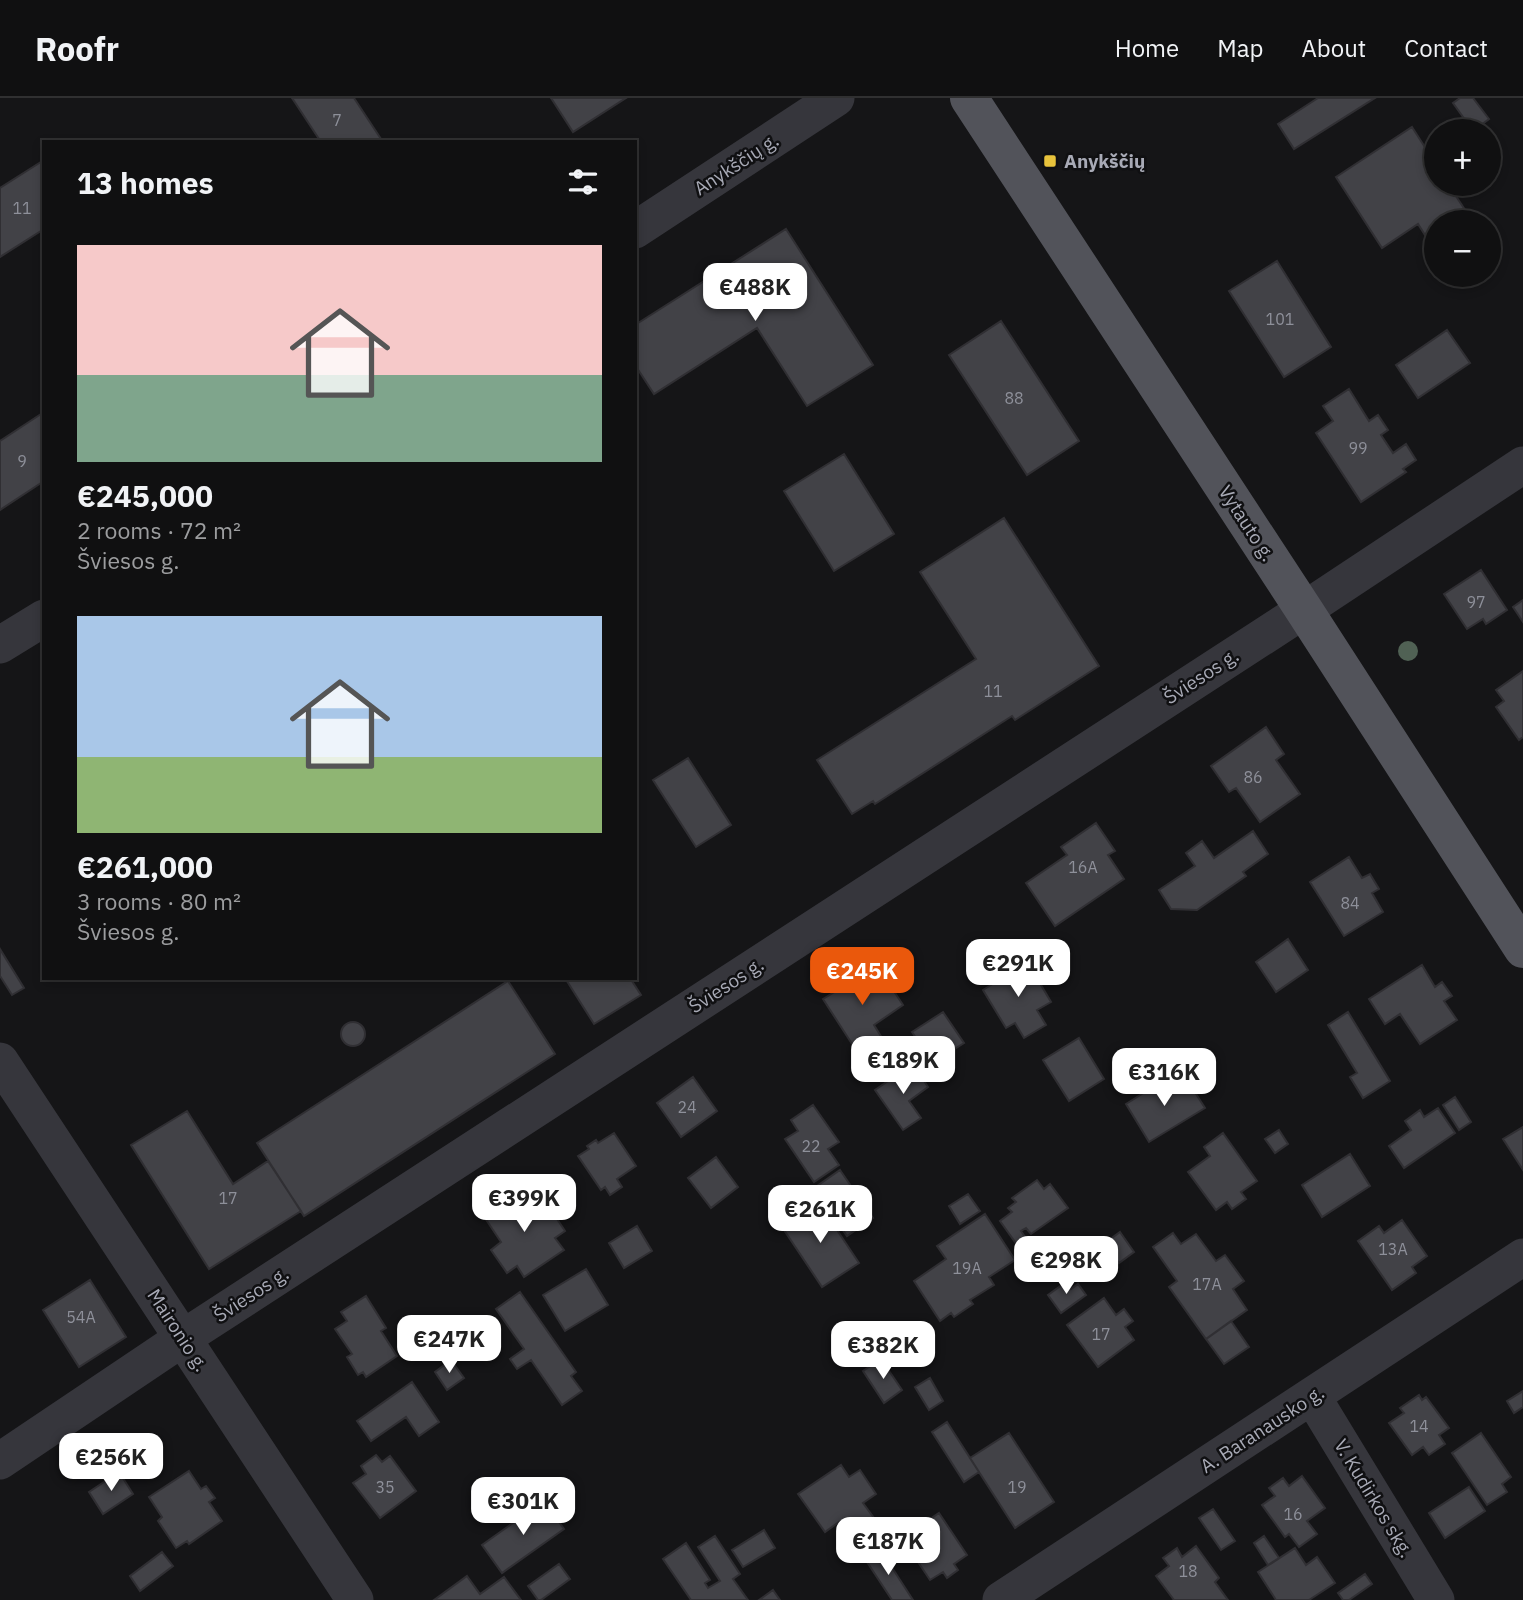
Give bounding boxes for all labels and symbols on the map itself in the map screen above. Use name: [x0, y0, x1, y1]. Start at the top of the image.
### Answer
house number: 7: [332, 110, 342, 130]
street label: Anykščių g.: [689, 128, 783, 200]
place label: Anykščių: [1064, 149, 1145, 173]
marker: Anykščių: [1042, 153, 1058, 169]
house number: 11: [12, 198, 32, 218]
pin: €488K: [706, 264, 804, 323]
house number: 101: [1266, 309, 1294, 329]
house number: 88: [1004, 388, 1024, 408]
house number: 99: [1348, 438, 1368, 458]
house number: 9: [17, 451, 27, 471]
street label: Vytauto g.: [1214, 481, 1280, 565]
house number: 97: [1466, 592, 1486, 612]
street label: Šviesos g.: [1159, 643, 1243, 709]
house number: 11: [983, 681, 1003, 701]
house number: 86: [1243, 767, 1263, 787]
house number: 16A: [1068, 857, 1098, 877]
house number: 84: [1340, 893, 1360, 913]
pin: €291K: [969, 940, 1067, 999]
pin: €245K: [813, 948, 911, 1007]
street label: Šviesos g.: [684, 952, 768, 1018]
pin: €189K: [854, 1037, 952, 1096]
pin: €316K: [1115, 1048, 1213, 1108]
house number: 24: [677, 1097, 697, 1117]
house number: 22: [801, 1136, 821, 1156]
pin: €399K: [475, 1174, 573, 1234]
pin: €261K: [771, 1186, 869, 1245]
house number: 17: [218, 1188, 238, 1208]
pin: €298K: [1017, 1236, 1115, 1296]
house number: 13A: [1378, 1239, 1408, 1259]
house number: 19A: [952, 1258, 982, 1278]
street label: Šviesos g.: [209, 1261, 293, 1327]
house number: 17A: [1192, 1274, 1222, 1294]
street label: Maironio g.: [142, 1284, 214, 1376]
house number: 54A: [66, 1307, 96, 1327]
pin: €247K: [400, 1316, 498, 1375]
pin: €382K: [834, 1322, 932, 1381]
house number: 17: [1091, 1324, 1111, 1344]
street label: A. Baranausko g.: [1196, 1380, 1328, 1478]
house number: 14: [1409, 1416, 1429, 1436]
pin: €256K: [62, 1434, 160, 1493]
street label: V. Kudirkos skg.: [1329, 1434, 1419, 1562]
house number: 35: [375, 1477, 395, 1497]
house number: 19: [1007, 1477, 1027, 1497]
pin: €301K: [474, 1478, 572, 1537]
house number: 16: [1283, 1504, 1303, 1524]
pin: €187K: [839, 1518, 937, 1577]
house number: 18: [1178, 1561, 1198, 1581]

